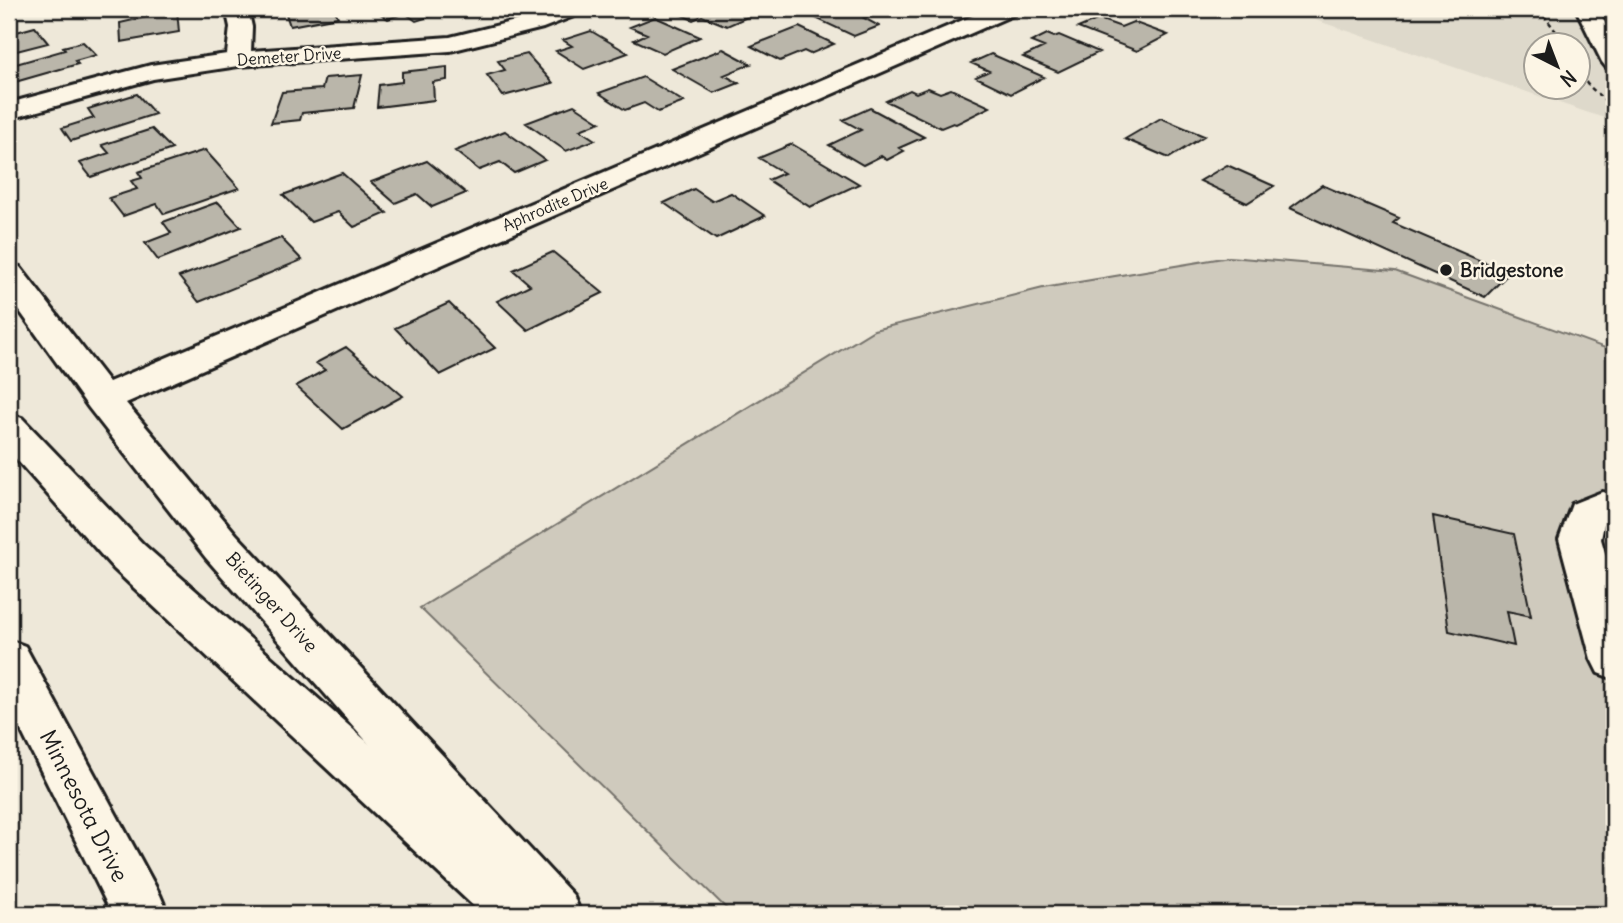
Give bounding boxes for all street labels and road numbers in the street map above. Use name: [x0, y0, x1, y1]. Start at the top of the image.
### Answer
street label: Demeter Drive: [236, 42, 342, 70]
street label: Aphrodite Drive: [499, 173, 611, 235]
street label: Bietinger Drive: [221, 547, 323, 657]
street label: Minnesota Drive: [34, 725, 135, 887]

